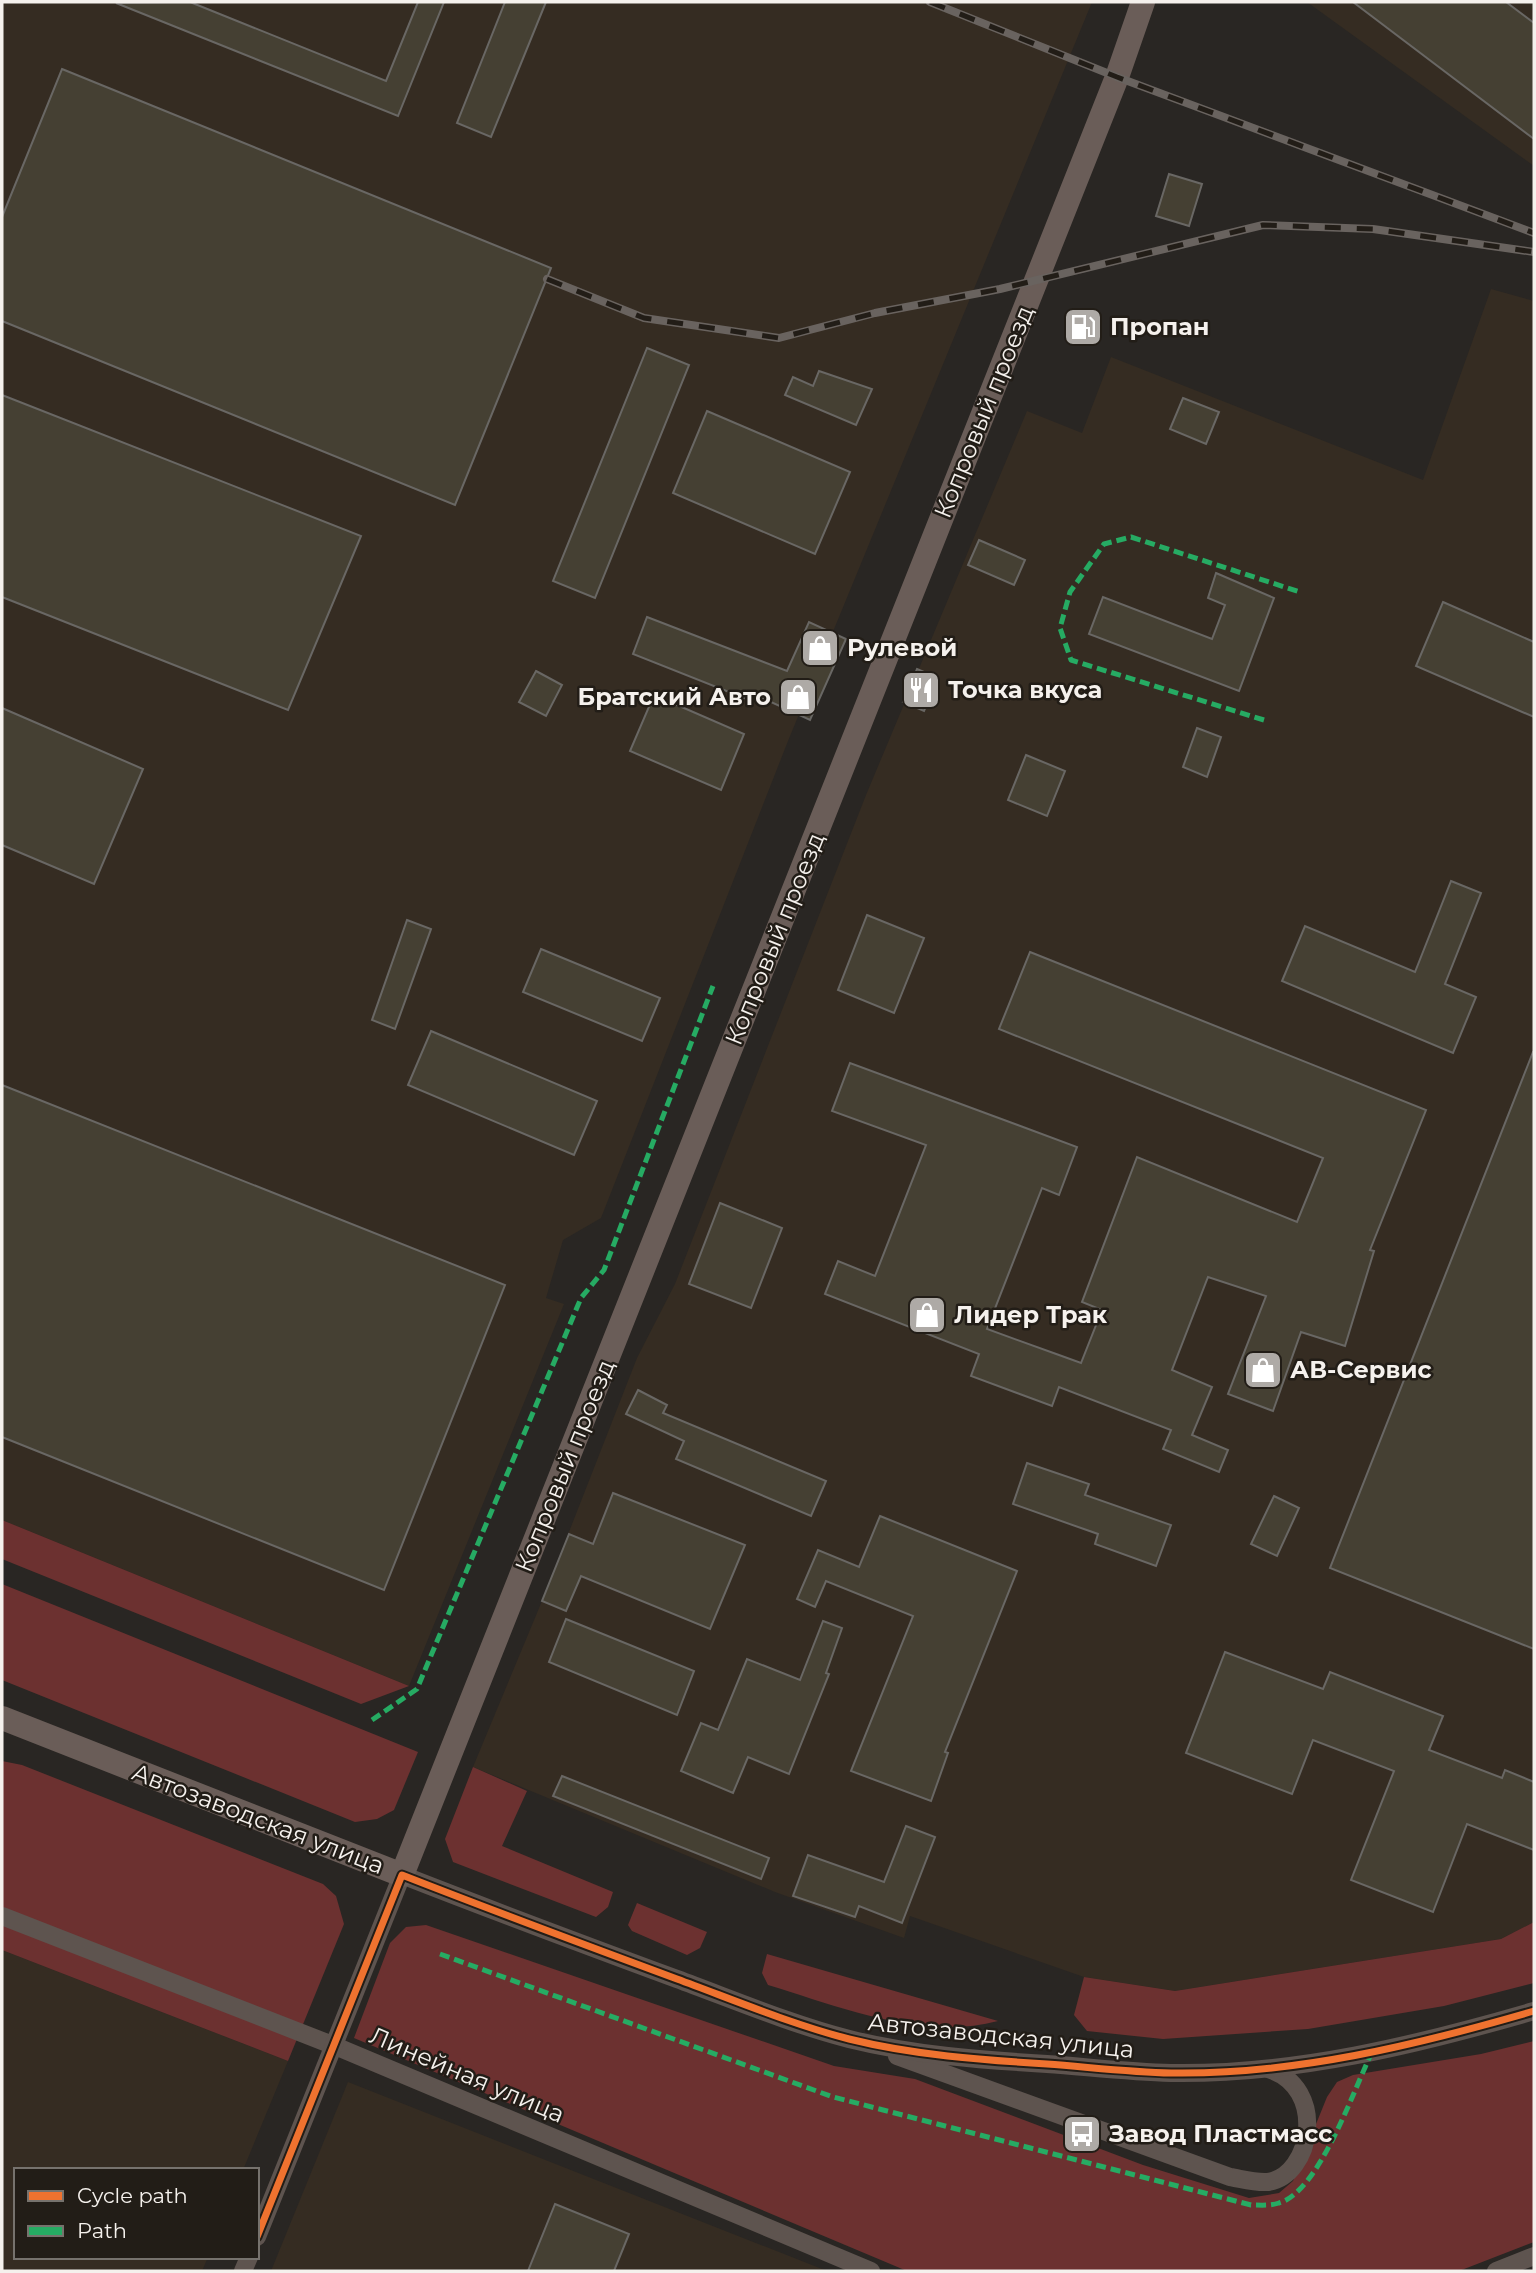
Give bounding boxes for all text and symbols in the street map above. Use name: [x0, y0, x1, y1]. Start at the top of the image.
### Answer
street label: Копровый проезд: [928, 301, 1039, 522]
fuel station icon: Пропан: [1062, 306, 1104, 348]
place label: Пропан: [1110, 312, 1209, 341]
shop icon: Рулевой: [799, 627, 841, 669]
place label: Рулевой: [847, 633, 957, 662]
restaurant icon: Точка вкуса: [900, 669, 942, 711]
place label: Точка вкуса: [948, 675, 1102, 704]
shop icon: Братский Авто: [777, 676, 819, 718]
place label: Братский Авто: [577, 682, 771, 711]
street label: Копровый проезд: [719, 828, 830, 1049]
shop icon: Лидер Трак: [906, 1294, 948, 1336]
place label: Лидер Трак: [954, 1300, 1108, 1329]
shop icon: АВ-Сервис: [1242, 1349, 1284, 1391]
street label: Копровый проезд: [509, 1355, 620, 1576]
place label: АВ-Сервис: [1290, 1355, 1432, 1384]
street label: Автозаводская улица: [128, 1757, 388, 1880]
street label: Автозаводская улица: [866, 2007, 1136, 2064]
street label: Линейная улица: [365, 2020, 569, 2129]
bus stop icon: Завод Пластмасс: [1061, 2113, 1103, 2155]
place label: Завод Пластмасс: [1108, 2119, 1332, 2148]
legend: [14, 2168, 259, 2259]
text: Cycle path: [77, 2183, 188, 2208]
text: Path: [77, 2218, 127, 2243]

